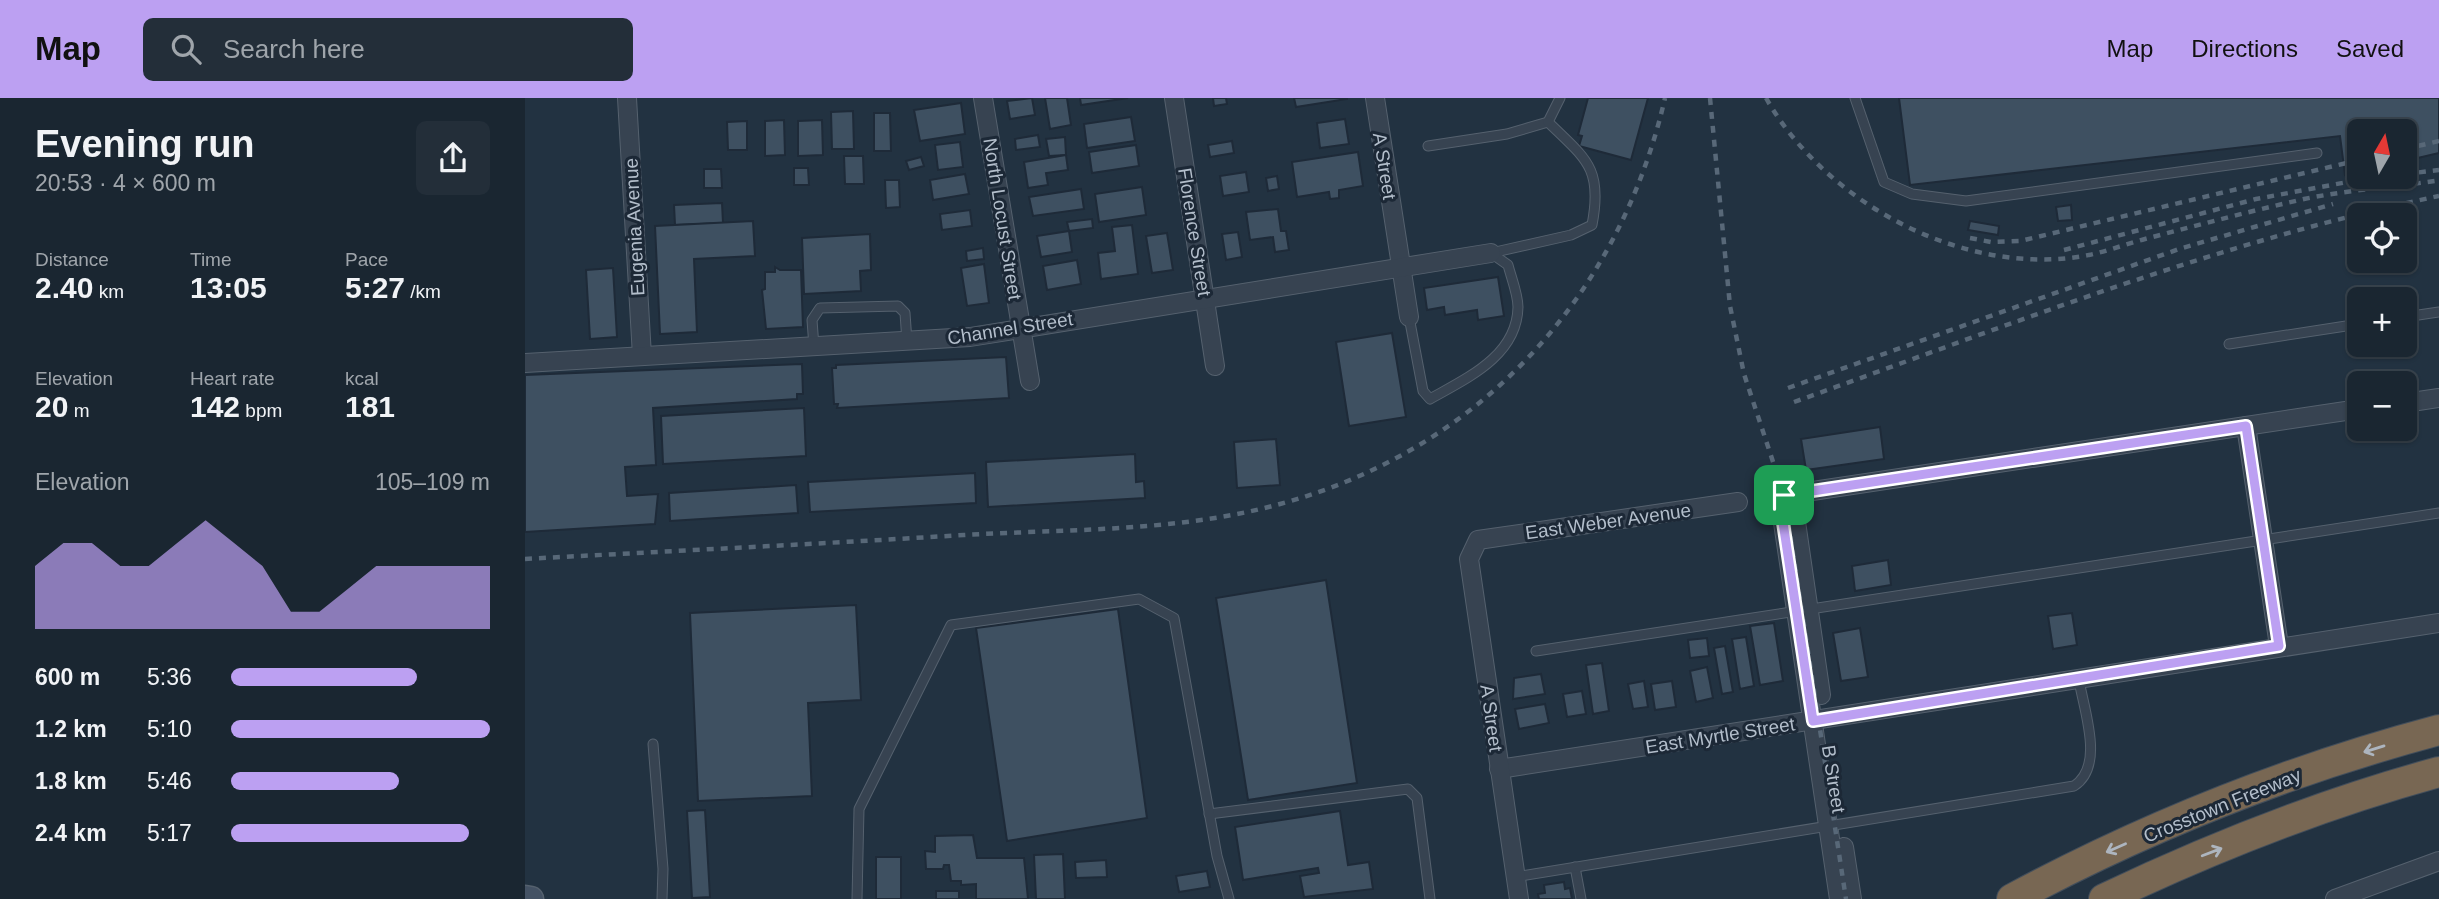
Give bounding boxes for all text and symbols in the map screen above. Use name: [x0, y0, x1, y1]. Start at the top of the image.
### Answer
search box: [143, 18, 633, 81]
text: Map: [35, 30, 101, 67]
icon: search: [167, 30, 205, 68]
text: Search here: [223, 34, 365, 64]
text: Map: [2107, 35, 2153, 62]
text: Directions: [2191, 35, 2298, 62]
text: Saved: [2336, 35, 2404, 62]
north arrow: [2347, 119, 2417, 189]
map controls: [2347, 119, 2417, 441]
button: share: [416, 121, 490, 195]
text: Evening run: [35, 123, 255, 165]
street label: A Street: [1369, 131, 1400, 202]
street label: North Locust Street: [979, 137, 1026, 302]
street label: Eugenia Avenue: [620, 157, 649, 296]
street label: Florence Street: [1174, 166, 1215, 299]
text: 20:53 · 4 × 600 m: [35, 170, 216, 196]
button: locate: [2347, 203, 2417, 273]
text: Distance: [35, 249, 109, 270]
text: Time: [190, 249, 232, 270]
text: Pace: [345, 249, 388, 270]
text: 2.40: [35, 271, 93, 304]
text: 13:05: [190, 271, 267, 304]
text: 5:27: [345, 271, 405, 304]
text: km: [93, 281, 124, 302]
text: /km: [405, 281, 441, 302]
button: +: [2347, 287, 2417, 357]
street label: Channel Street: [946, 308, 1075, 349]
text: Elevation: [35, 368, 113, 389]
text: Heart rate: [190, 368, 274, 389]
text: kcal: [345, 368, 379, 389]
button: −: [2347, 371, 2417, 441]
text: 20: [35, 390, 68, 423]
text: 142: [190, 390, 240, 423]
text: 181: [345, 390, 395, 423]
text: m: [68, 400, 89, 421]
text: bpm: [240, 400, 282, 421]
pin: [1754, 465, 1814, 525]
text: Elevation: [35, 469, 130, 495]
text: 105–109 m: [375, 469, 490, 495]
icon: arrive: [1765, 476, 1803, 514]
street label: East Weber Avenue: [1524, 499, 1692, 544]
text: 600 m: [35, 664, 100, 690]
text: 5:36: [147, 664, 192, 690]
street label: A Street: [1476, 683, 1507, 754]
street label: East Myrtle Street: [1644, 713, 1797, 758]
text: 1.2 km: [35, 716, 107, 742]
text: 5:10: [147, 716, 192, 742]
street label: B Street: [1818, 744, 1849, 815]
one-way arrow: [2363, 744, 2385, 756]
street label: Crosstown Freeway: [2140, 764, 2304, 847]
text: 1.8 km: [35, 768, 107, 794]
text: 5:46: [147, 768, 192, 794]
text: 2.4 km: [35, 820, 107, 846]
text: 5:17: [147, 820, 192, 846]
one-way arrow: [2105, 842, 2127, 855]
one-way arrow: [2200, 844, 2222, 857]

